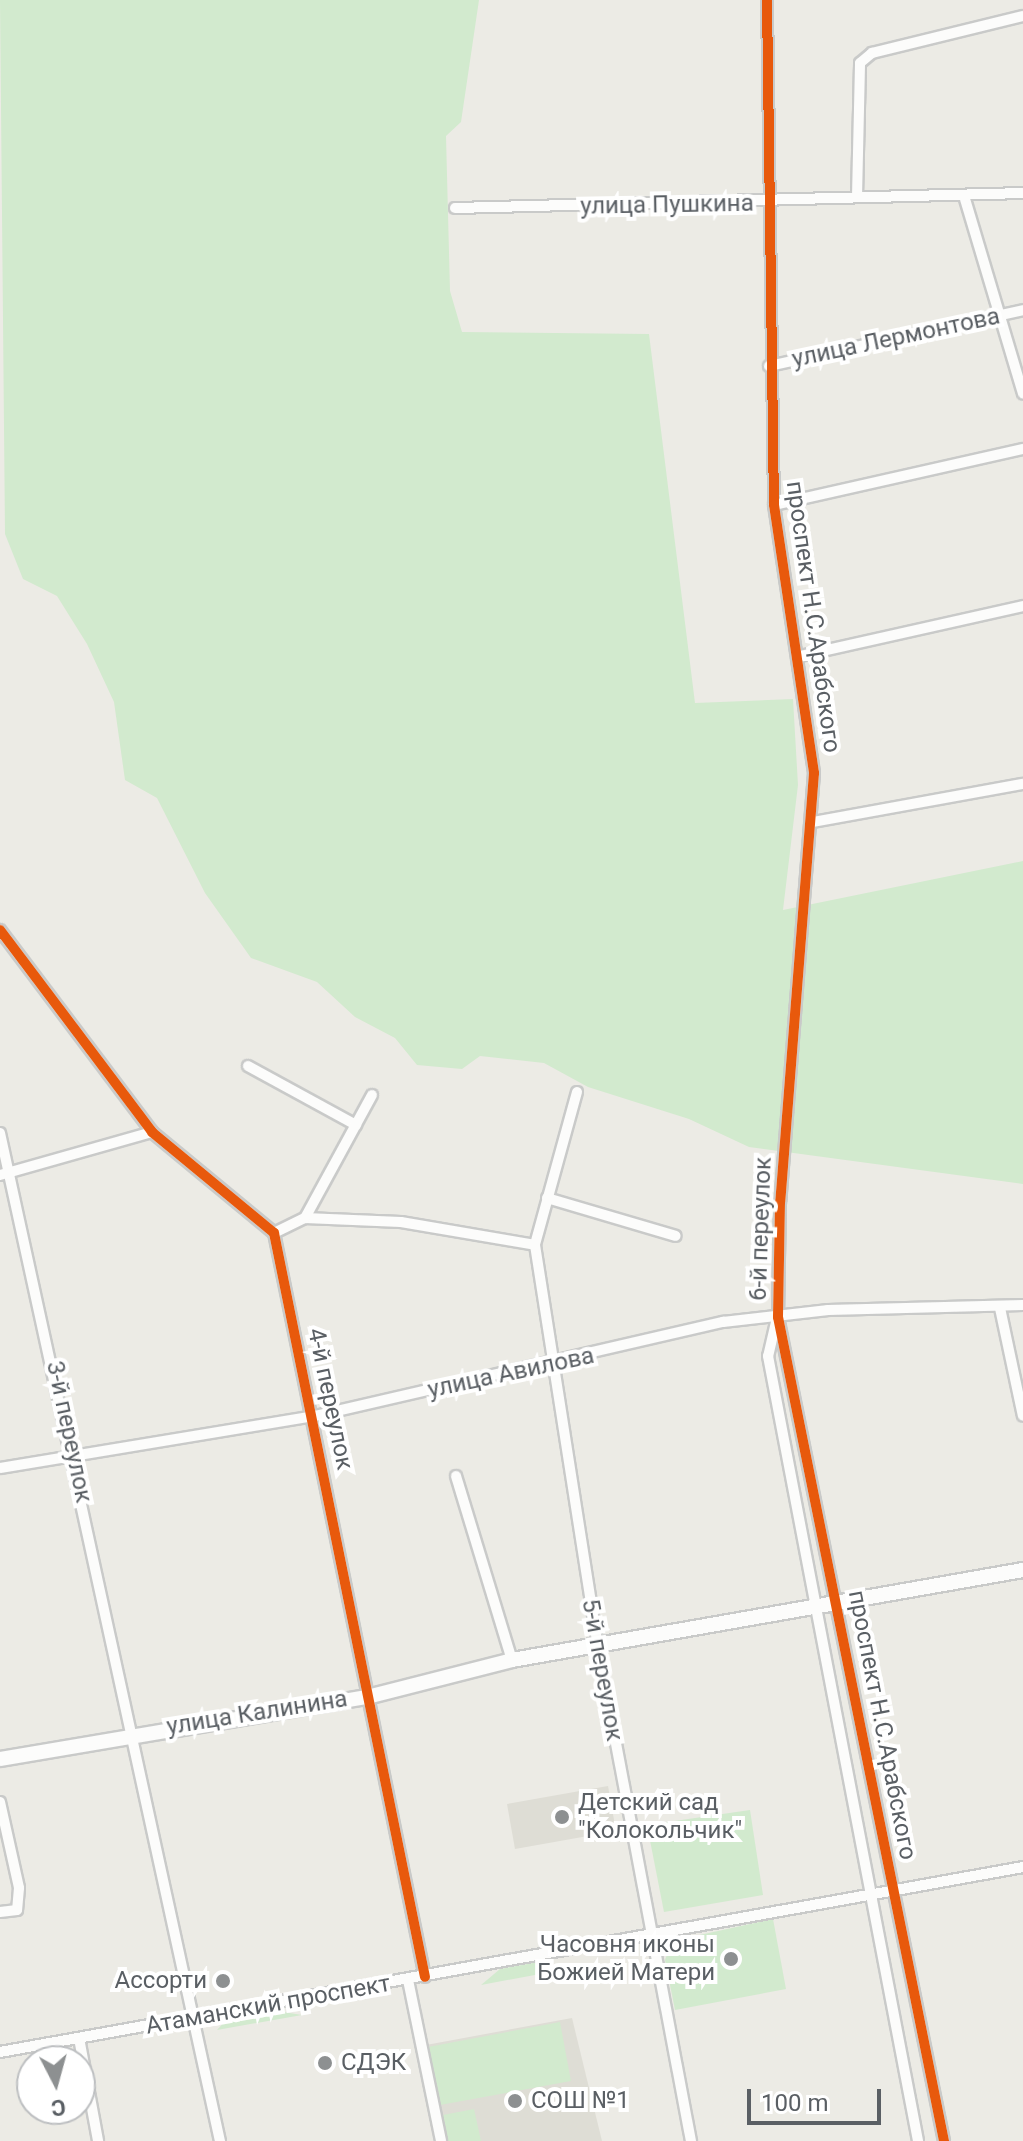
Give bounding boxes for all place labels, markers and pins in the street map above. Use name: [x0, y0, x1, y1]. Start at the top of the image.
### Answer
place label: Детский сад "Колокольчик": [578, 1789, 742, 1845]
marker: Детский сад "Колокольчик": [553, 1808, 571, 1826]
place label: Часовня иконы Божией Матери: [537, 1931, 715, 1987]
marker: Часовня иконы Божией Матери: [722, 1950, 740, 1968]
place label: Ассорти: [115, 1967, 207, 1995]
marker: Ассорти: [214, 1972, 232, 1990]
place label: СДЭК: [341, 2049, 406, 2077]
marker: СДЭК: [316, 2054, 334, 2072]
place label: СОШ №1: [531, 2087, 630, 2115]
marker: СОШ №1: [506, 2092, 524, 2110]

